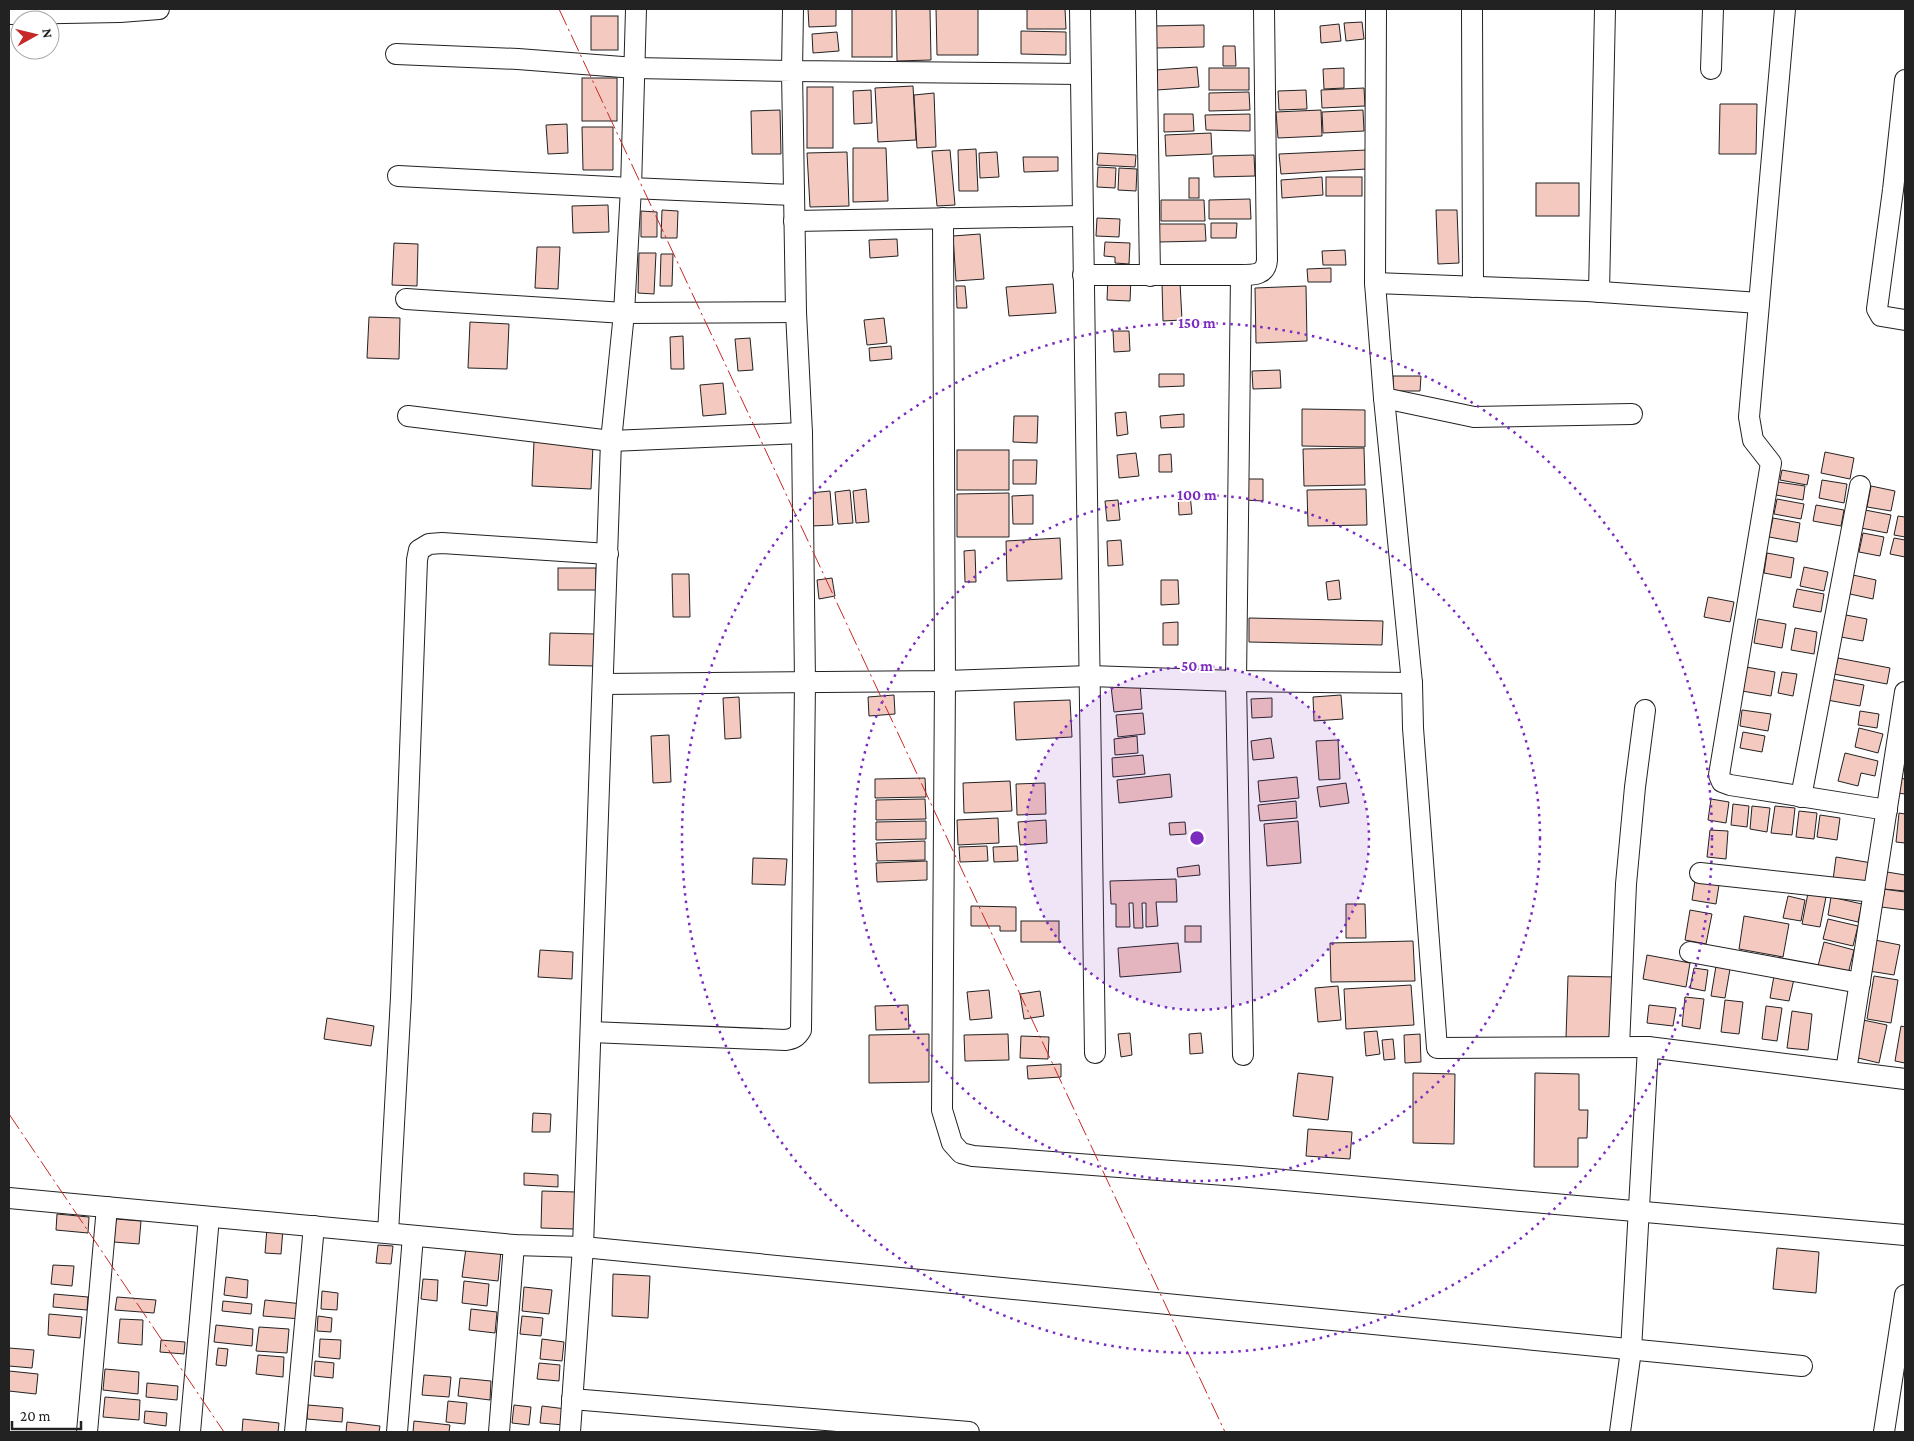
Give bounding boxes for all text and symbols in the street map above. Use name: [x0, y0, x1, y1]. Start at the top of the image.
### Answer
north arrow: [10, 10, 60, 60]
text: N: [39, 27, 57, 39]
text: 150 m: [1178, 315, 1216, 331]
text: 100 m: [1177, 487, 1217, 503]
text: 50 m: [1181, 658, 1213, 674]
centre of rings: [1188, 829, 1206, 847]
scale bar: [12, 1398, 81, 1430]
text: 20 m: [20, 1408, 51, 1424]

